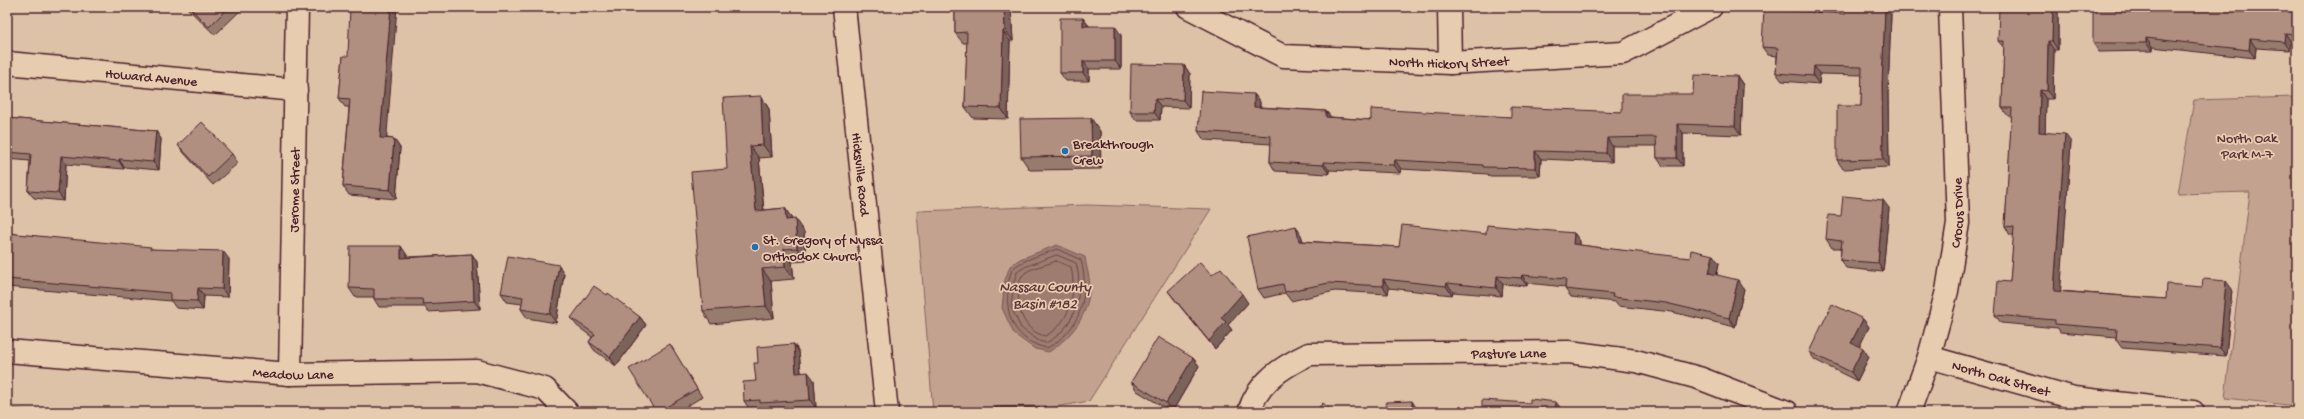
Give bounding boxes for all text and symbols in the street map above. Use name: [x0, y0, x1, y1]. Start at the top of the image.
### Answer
street label: North Hickory Street: [1389, 54, 1511, 74]
street label: Howard Avenue: [104, 66, 199, 92]
park label: North Oak Park M-7: [2217, 131, 2279, 164]
street label: Hicksville Road: [846, 132, 872, 219]
place label: Breakthrough Crew: [1072, 137, 1154, 170]
street label: Jerome Street: [287, 146, 305, 233]
marker: Breakthrough Crew: [1060, 146, 1070, 156]
street label: Crocus Drive: [1948, 177, 1969, 249]
place label: St. Gregory of Nyssa Orthodox Church: [763, 233, 885, 266]
marker: St. Gregory of Nyssa Orthodox Church: [750, 242, 760, 252]
water label: Nassau County Basin #182: [999, 279, 1092, 314]
street label: Pasture Lane: [1470, 346, 1547, 364]
street label: North Oak Street: [1950, 358, 2053, 402]
street label: Meadow Lane: [252, 365, 335, 385]

